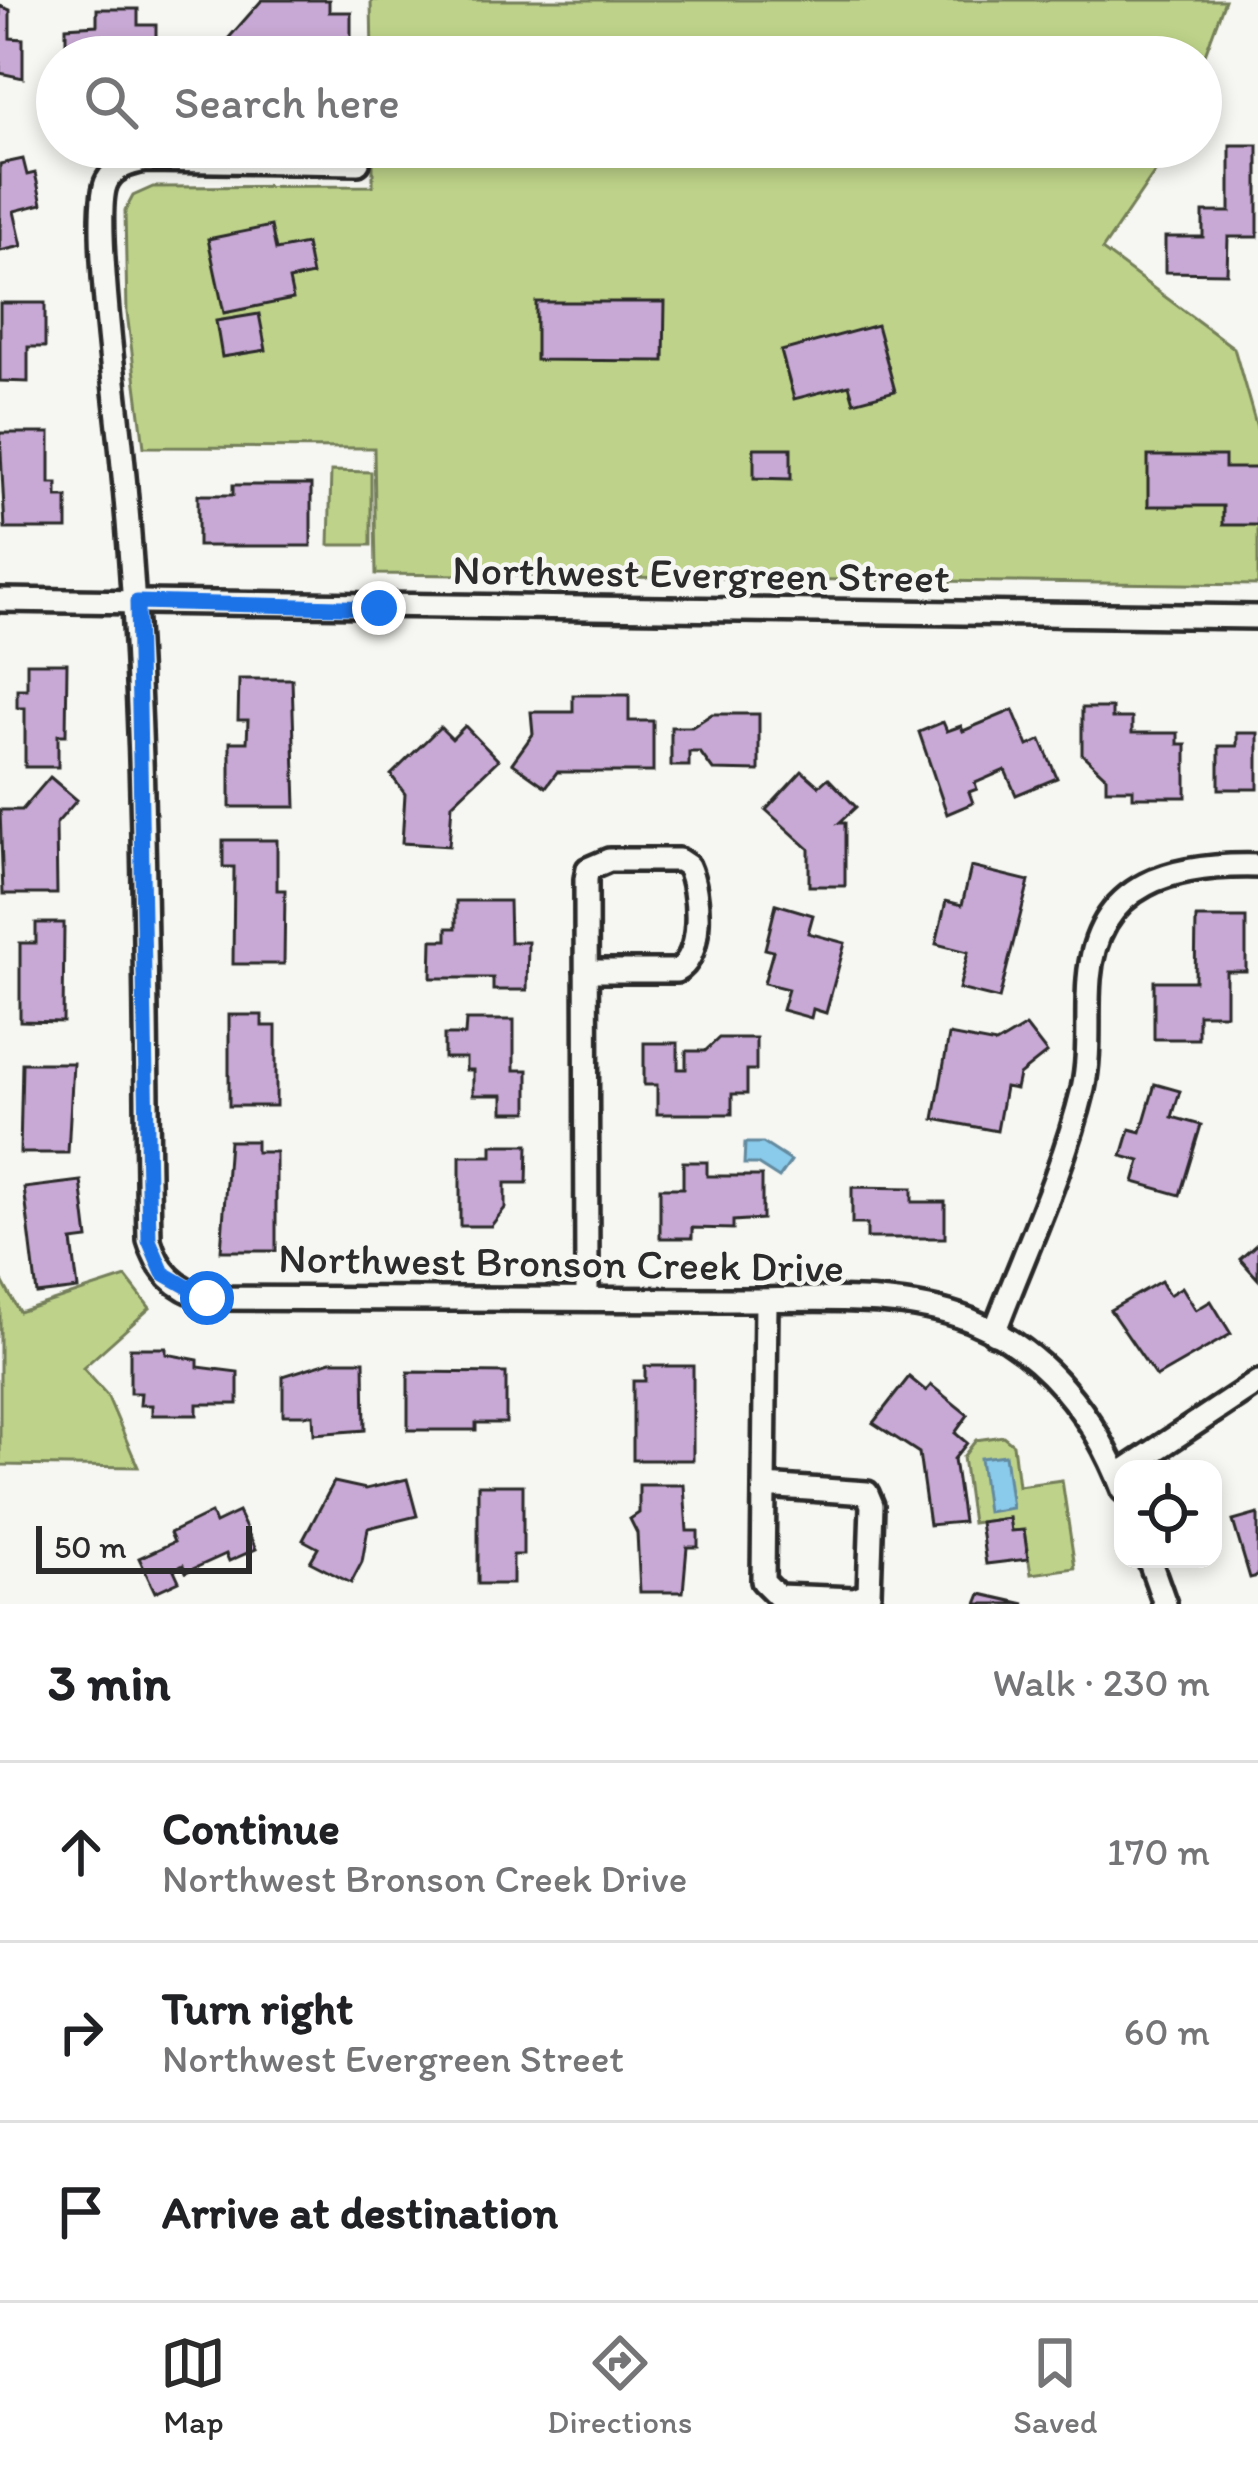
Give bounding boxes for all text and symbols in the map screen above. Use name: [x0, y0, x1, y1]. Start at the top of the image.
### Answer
search box: [36, 36, 1222, 168]
icon: search: [78, 69, 144, 135]
text: Search here: [174, 75, 400, 129]
street label: Northwest Evergreen Street: [452, 544, 950, 603]
route end: [352, 581, 406, 635]
street label: Northwest Bronson Creek Drive: [278, 1232, 844, 1293]
route start: [180, 1271, 234, 1325]
map controls: [1114, 1460, 1222, 1568]
button: locate: [1114, 1460, 1222, 1568]
scale bar: [36, 1520, 252, 1573]
text: 50 m: [54, 1527, 127, 1566]
text: 3 min: [48, 1652, 170, 1713]
text: Walk · 230 m: [993, 1659, 1210, 1706]
text: Continue: [162, 1801, 340, 1855]
icon: ahead: [48, 1819, 114, 1885]
text: 170 m: [1107, 1828, 1210, 1875]
text: Northwest Bronson Creek Drive: [162, 1855, 687, 1902]
text: Turn right: [162, 1981, 353, 2035]
icon: right: [48, 1999, 114, 2065]
text: 60 m: [1124, 2008, 1210, 2055]
text: Northwest Evergreen Street: [162, 2035, 624, 2082]
icon: arrive: [48, 2179, 114, 2245]
text: Arrive at destination: [162, 2185, 558, 2239]
tab: Map: [160, 2330, 226, 2441]
tab: Directions: [547, 2330, 692, 2441]
tab: Saved: [1013, 2330, 1098, 2441]

